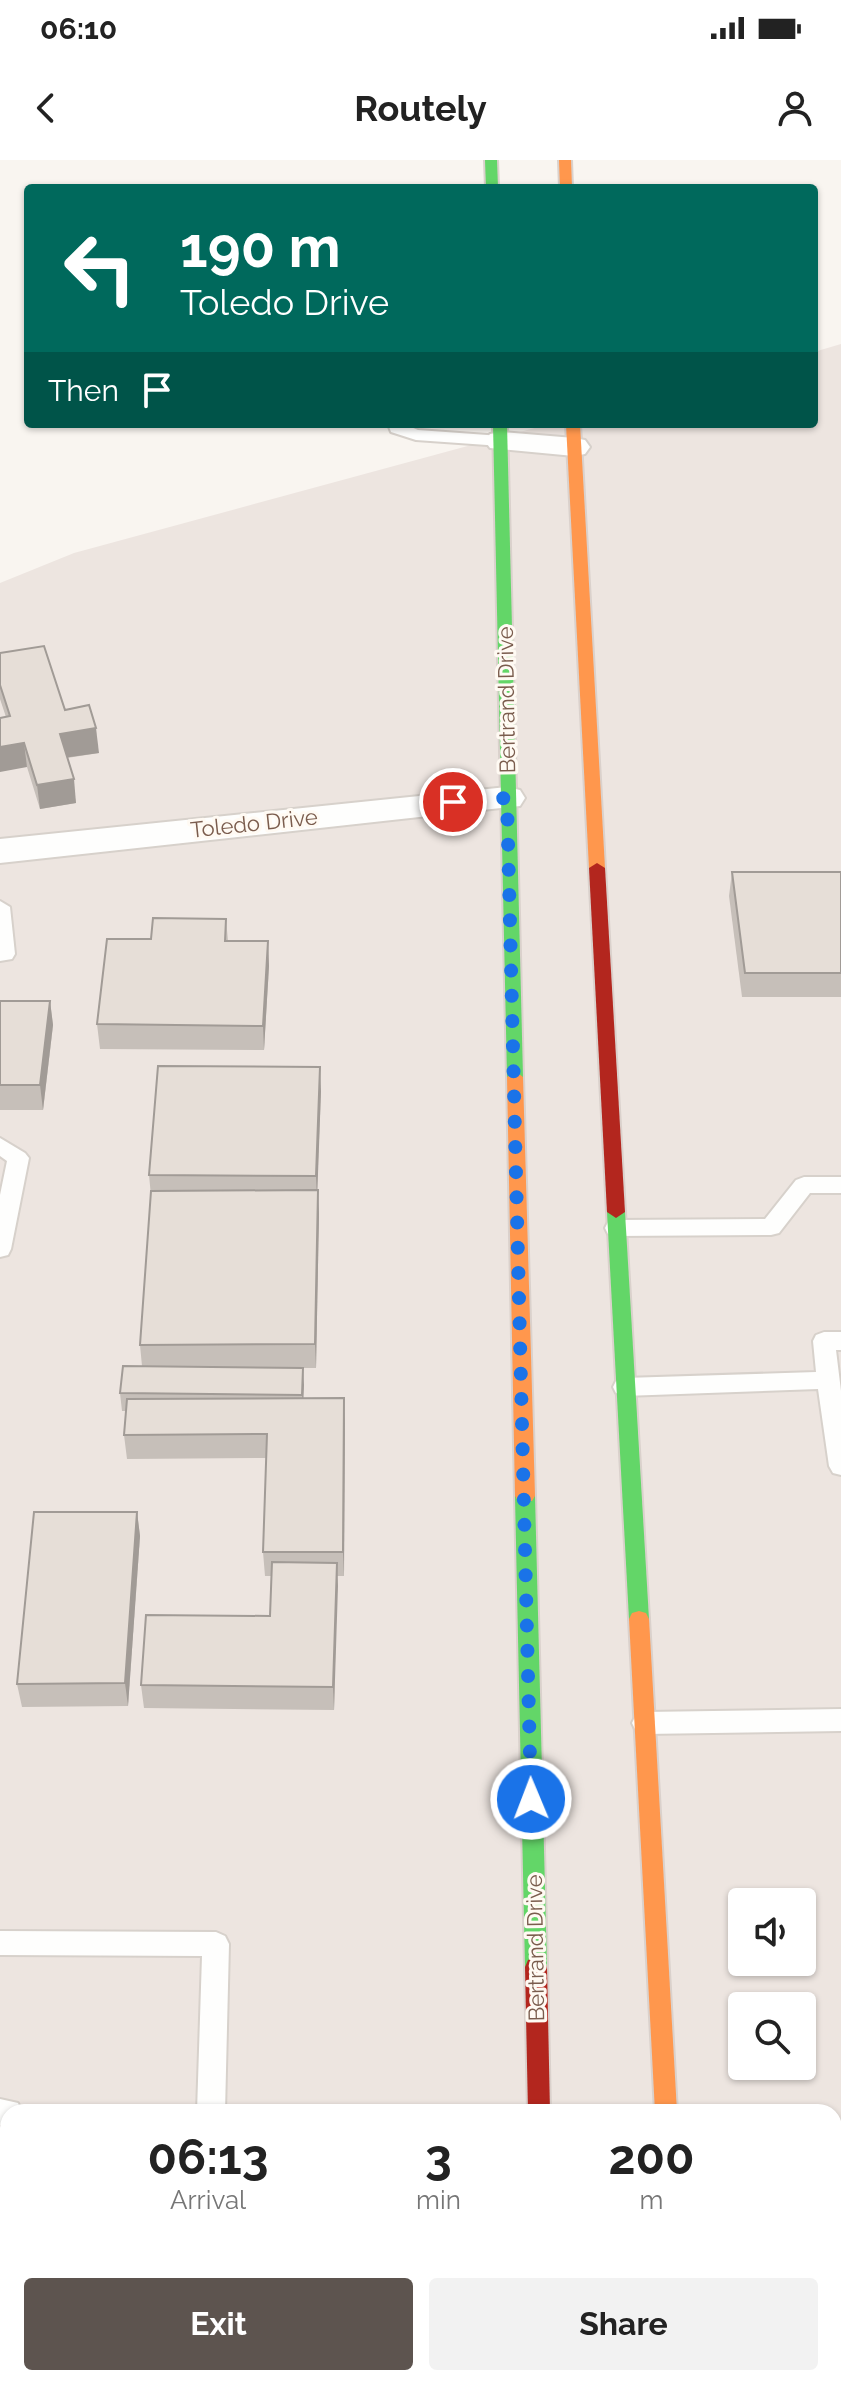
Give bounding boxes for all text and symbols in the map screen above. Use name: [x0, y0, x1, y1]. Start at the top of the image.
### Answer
text: 06:10: [40, 11, 117, 46]
icon: back: [24, 86, 68, 130]
icon: person: [773, 86, 817, 130]
text: Routely: [354, 87, 487, 129]
text: 190 m: [180, 214, 341, 280]
icon: left: [48, 216, 152, 320]
text: Toledo Drive: [180, 281, 389, 323]
icon: arrive: [135, 368, 179, 412]
text: Then: [48, 373, 119, 408]
street label: Bertrand Drive: [492, 626, 520, 774]
pin: [419, 768, 487, 836]
icon: arrive: [431, 780, 475, 824]
street label: Toledo Drive: [189, 803, 319, 843]
position arrow: [489, 1757, 573, 1841]
street label: Bertrand Drive: [521, 1874, 549, 2022]
map controls: [728, 1888, 816, 2080]
button: sound: [728, 1888, 816, 1976]
button: search: [728, 1992, 816, 2080]
text: 06:13: [148, 2129, 269, 2185]
text: 3: [425, 2129, 452, 2185]
text: 200: [608, 2129, 694, 2185]
text: Arrival: [170, 2185, 246, 2215]
text: min: [416, 2185, 461, 2215]
text: m: [639, 2185, 663, 2215]
button: Exit: [24, 2278, 413, 2370]
button: Share: [429, 2278, 818, 2370]

